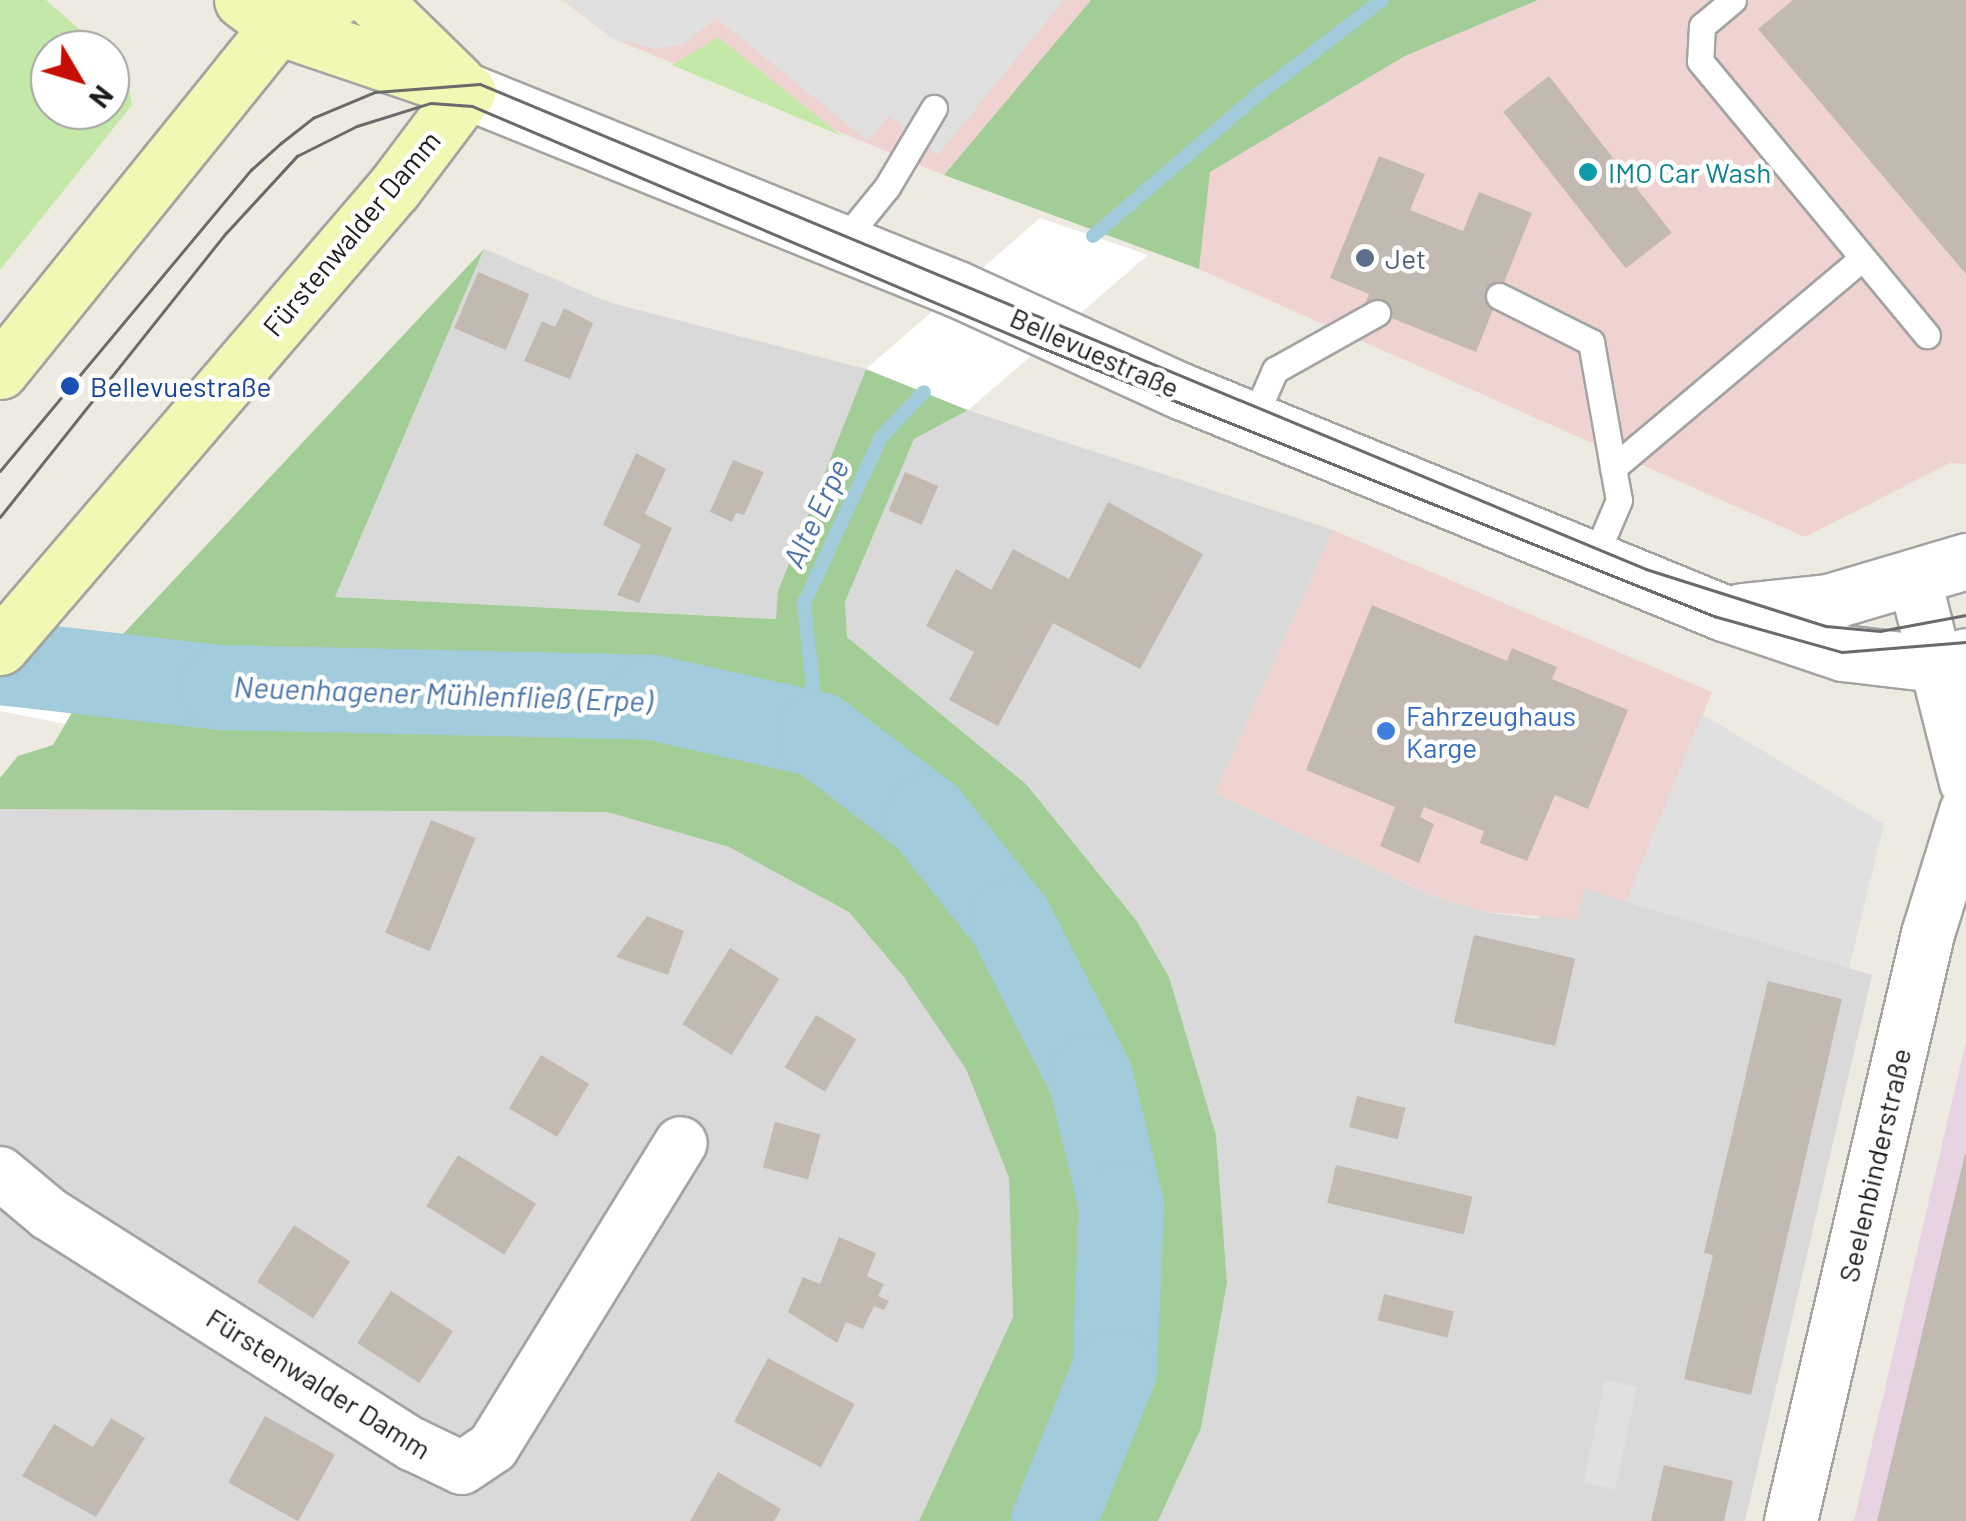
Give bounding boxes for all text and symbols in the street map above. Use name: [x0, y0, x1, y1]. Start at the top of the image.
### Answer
north arrow: [30, 30, 130, 130]
text: N: [83, 79, 121, 115]
street label: Fürstenwalder Damm: [255, 123, 447, 343]
place label: IMO Car Wash: [1608, 155, 1771, 189]
marker: IMO Car Wash: [1577, 161, 1599, 183]
place label: Jet: [1385, 241, 1426, 275]
marker: Jet: [1354, 247, 1376, 269]
street label: Bellevuestraße: [1005, 300, 1185, 404]
place label: Bellevuestraße: [90, 369, 271, 403]
marker: Bellevuestraße: [59, 375, 81, 397]
water label: Alte Erpe: [774, 453, 856, 573]
water label: Neuenhagener Mühlenfließ (Erpe): [233, 668, 653, 718]
place label: Fahrzeughaus Karge: [1406, 698, 1576, 764]
marker: Fahrzeughaus Karge: [1375, 720, 1397, 742]
street label: Seelenbinderstraße: [1831, 1045, 1917, 1285]
street label: Fürstenwalder Damm: [201, 1300, 437, 1466]

